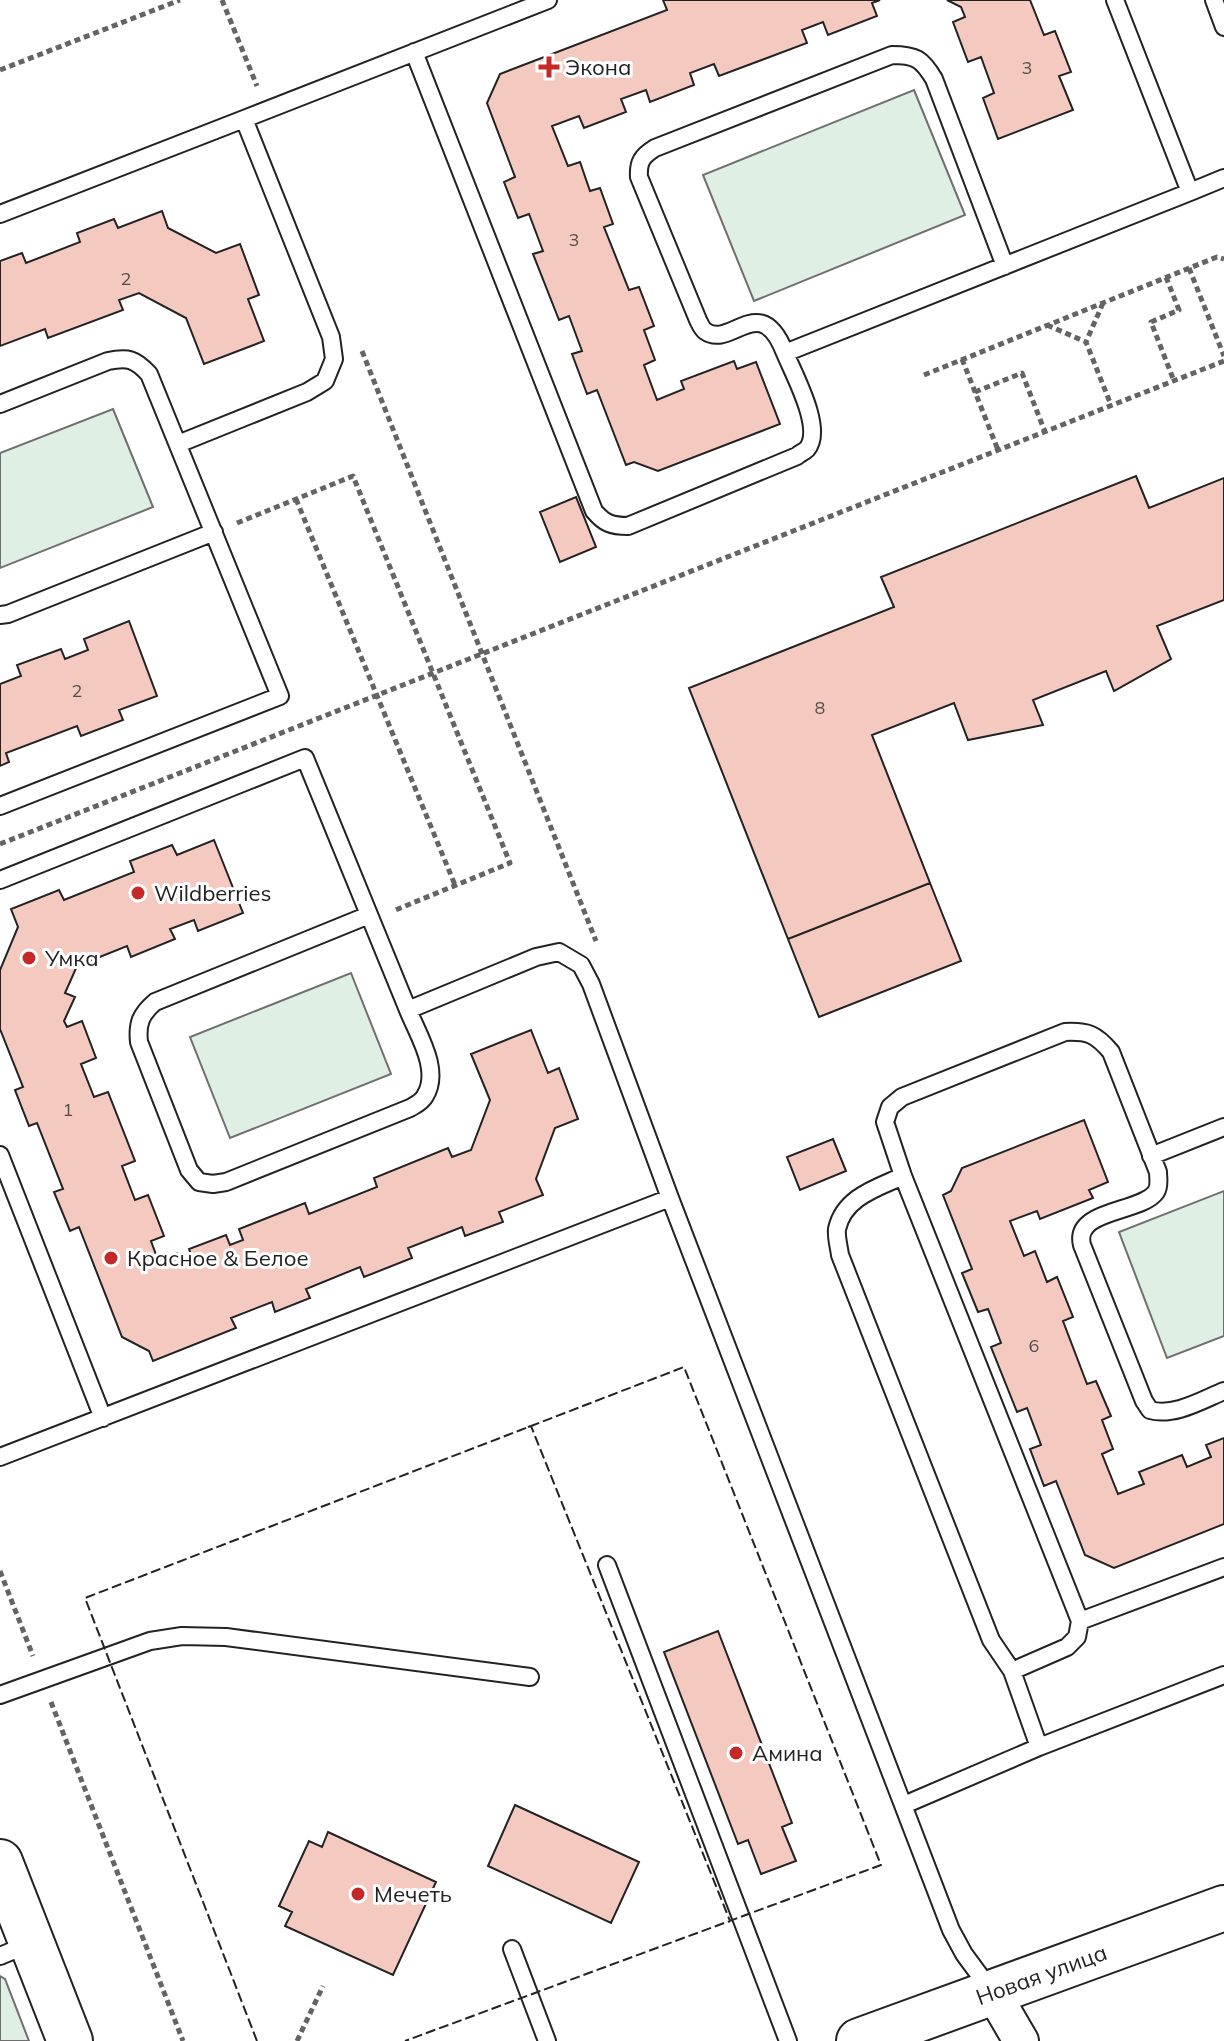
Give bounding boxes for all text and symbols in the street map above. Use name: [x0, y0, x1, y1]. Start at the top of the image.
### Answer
place label: Экона: [565, 53, 631, 81]
house number: 3: [1022, 56, 1032, 79]
marker: Экона: [540, 58, 558, 76]
house number: 3: [569, 228, 579, 251]
house number: 2: [121, 267, 131, 290]
house number: 2: [72, 679, 82, 702]
house number: 8: [815, 696, 825, 719]
place label: Wildberries: [154, 879, 271, 907]
marker: Wildberries: [129, 884, 147, 902]
place label: Умка: [44, 944, 99, 972]
marker: Умка: [20, 949, 38, 967]
house number: 1: [63, 1098, 73, 1121]
place label: Красное & Белое: [127, 1244, 309, 1272]
marker: Красное & Белое: [102, 1249, 120, 1267]
house number: 6: [1029, 1334, 1039, 1357]
place label: Амина: [752, 1739, 823, 1767]
marker: Амина: [727, 1744, 745, 1762]
place label: Мечеть: [374, 1880, 452, 1908]
marker: Мечеть: [349, 1885, 367, 1903]
street label: Новая улица: [972, 1938, 1111, 2011]

